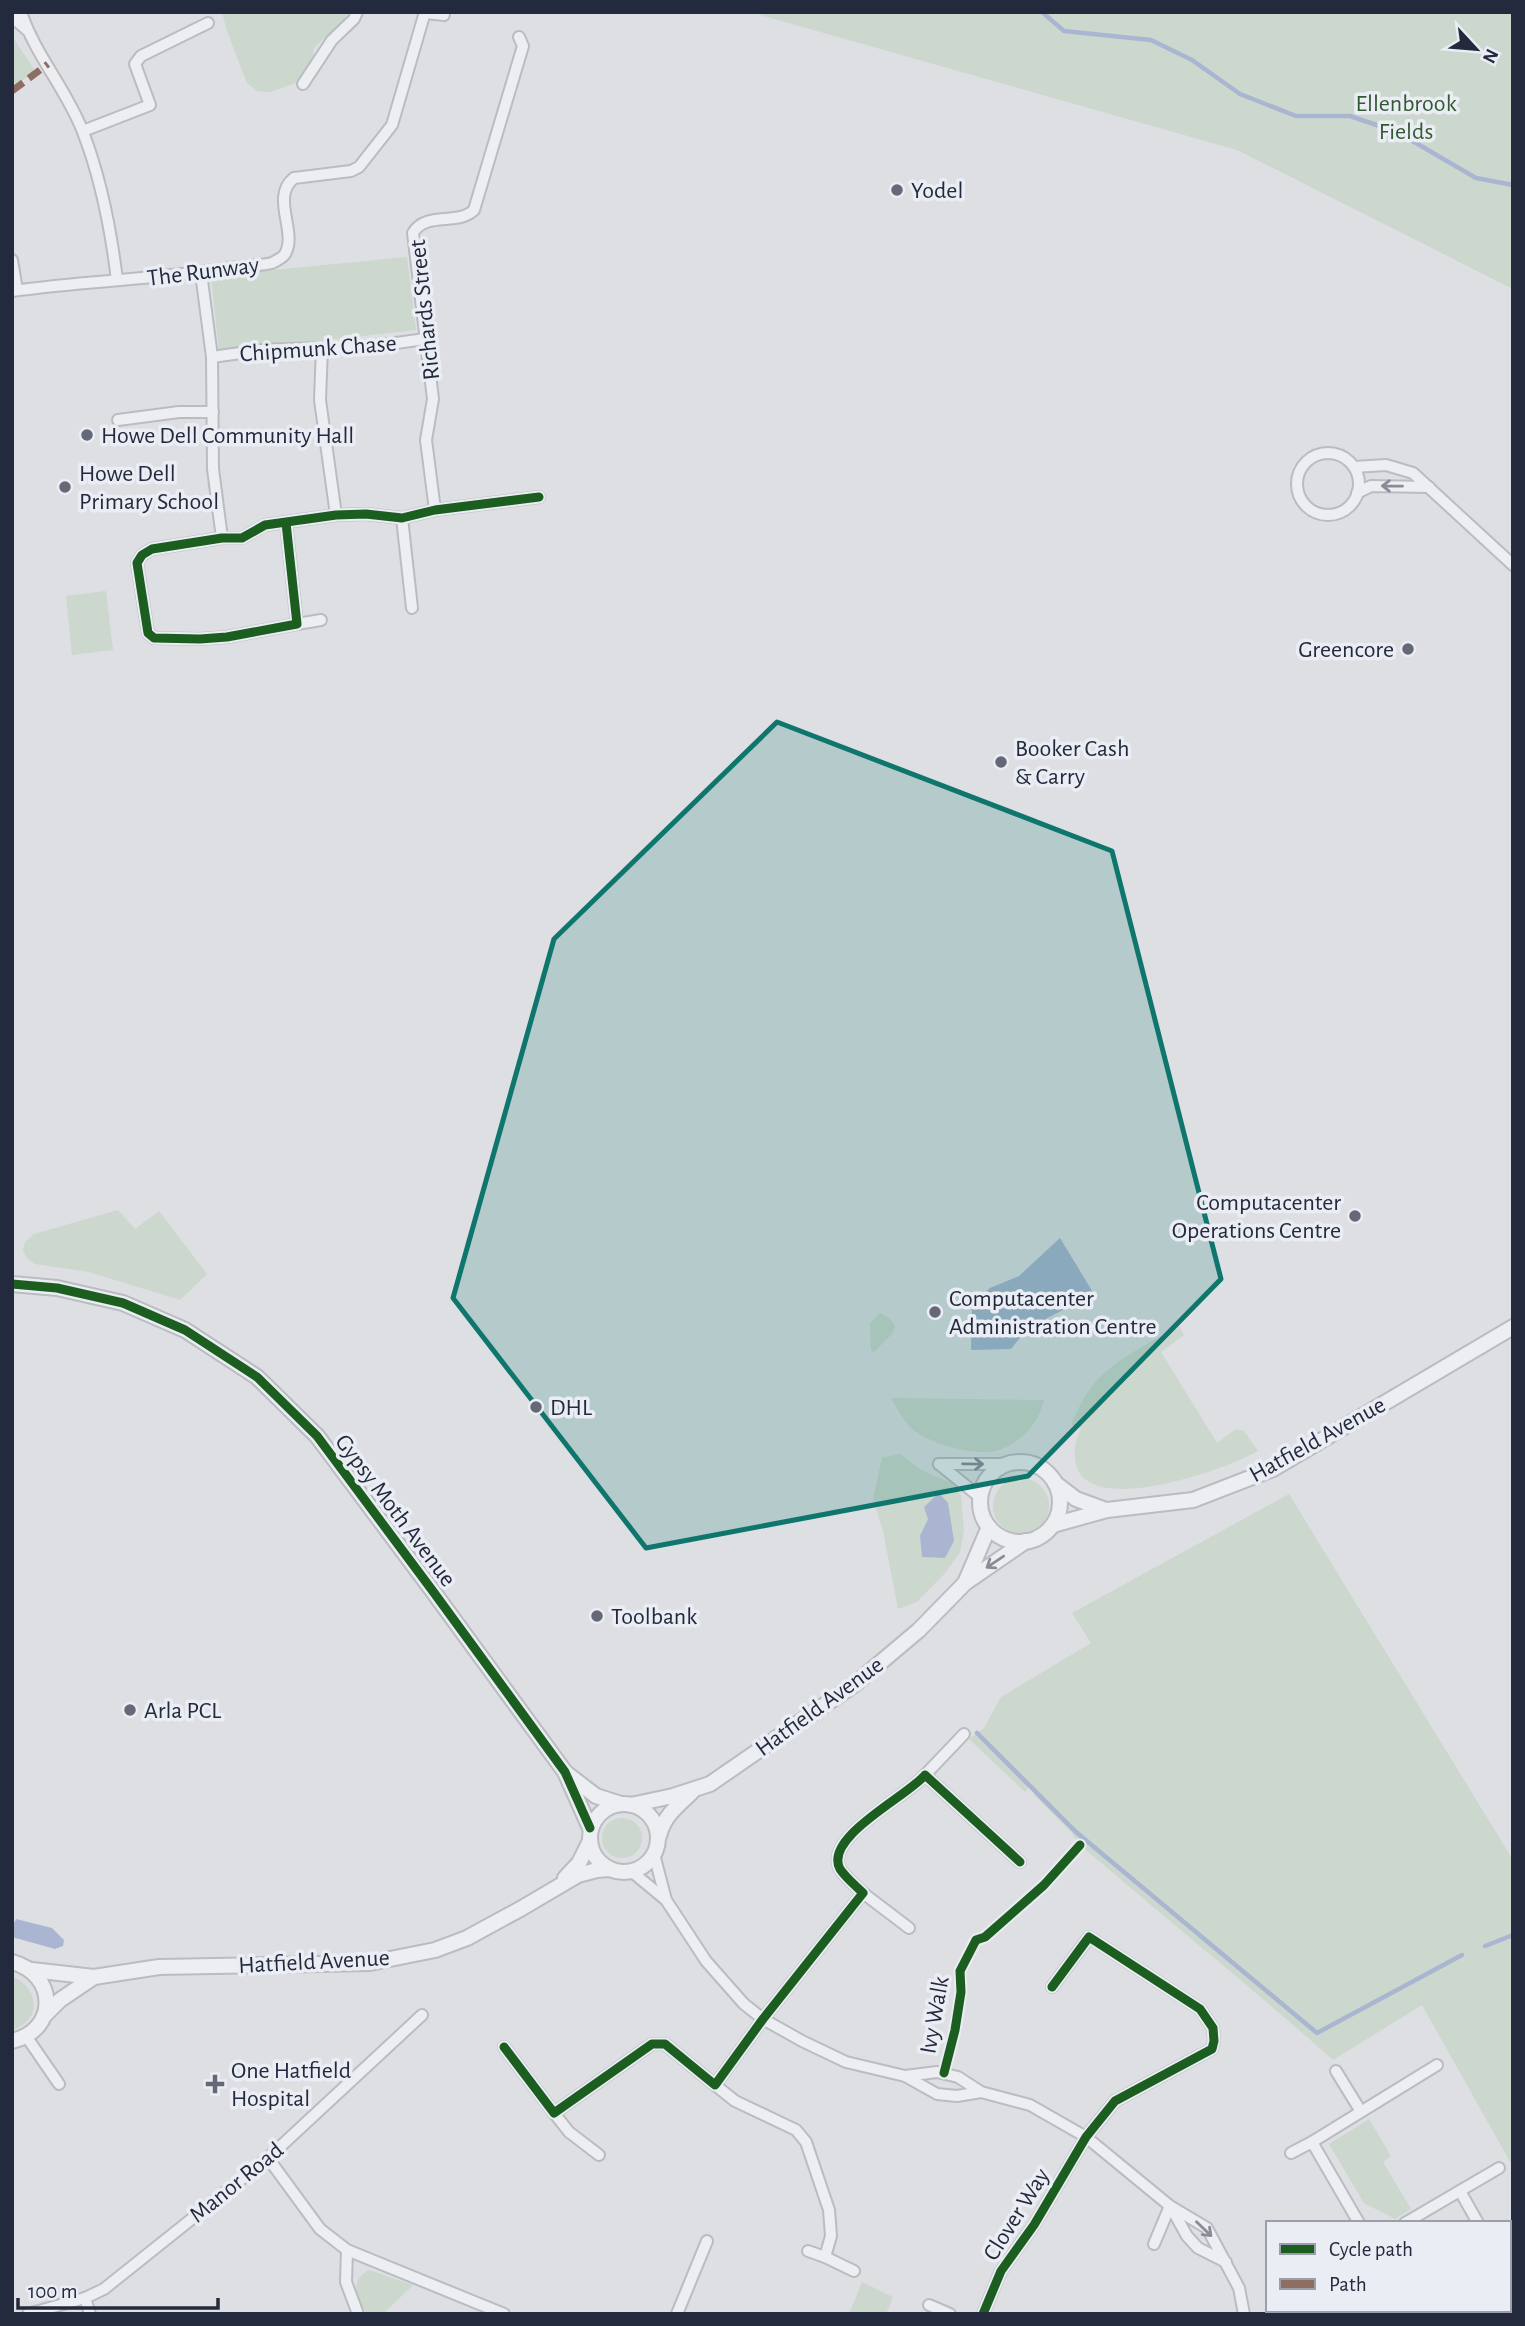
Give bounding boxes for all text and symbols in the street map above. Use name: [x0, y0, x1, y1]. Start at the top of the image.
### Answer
north arrow: [1441, 14, 1511, 84]
text: N: [1478, 46, 1501, 66]
park label: Ellenbrook Fields: [1355, 92, 1457, 144]
place label: Yodel: [911, 179, 963, 203]
marker: Yodel: [889, 182, 905, 198]
street label: Richards Street: [406, 238, 444, 381]
street label: The Runway: [146, 253, 260, 291]
street label: Chipmunk Chase: [239, 332, 397, 366]
place label: Howe Dell Community Hall: [101, 424, 354, 448]
marker: Howe Dell Community Hall: [79, 427, 95, 443]
place label: Howe Dell Primary School: [79, 462, 219, 514]
marker: Howe Dell Primary School: [57, 479, 73, 495]
one-way arrow: [1381, 479, 1404, 493]
place label: Greencore: [1298, 638, 1394, 662]
marker: Greencore: [1400, 641, 1416, 657]
place label: Booker Cash & Carry: [1015, 737, 1129, 789]
marker: Booker Cash & Carry: [993, 754, 1009, 770]
place label: Computacenter Operations Centre: [1172, 1191, 1341, 1243]
marker: Computacenter Operations Centre: [1347, 1208, 1363, 1224]
place label: Computacenter Administration Centre: [949, 1287, 1156, 1339]
marker: Computacenter Administration Centre: [927, 1304, 943, 1320]
street label: Hatfield Avenue: [1245, 1393, 1389, 1487]
place label: DHL: [550, 1396, 592, 1420]
marker: DHL: [528, 1399, 544, 1415]
street label: Gypsy Moth Avenue: [330, 1430, 460, 1591]
one-way arrow: [961, 1457, 984, 1470]
one-way arrow: [986, 1555, 1006, 1569]
place label: Toolbank: [611, 1605, 697, 1629]
marker: Toolbank: [589, 1608, 605, 1624]
street label: Hatfield Avenue: [751, 1653, 888, 1761]
place label: Arla PCL: [144, 1699, 221, 1723]
marker: Arla PCL: [122, 1702, 138, 1718]
street label: Hatfield Avenue: [238, 1946, 390, 1978]
street label: Ivy Walk: [916, 1975, 954, 2056]
place label: One Hatfield Hospital: [231, 2059, 351, 2111]
marker: One Hatfield Hospital: [205, 2074, 225, 2094]
street label: Manor Road: [185, 2138, 288, 2228]
street label: Clover Way: [979, 2164, 1054, 2265]
one-way arrow: [1195, 2220, 1212, 2237]
legend: [1266, 2221, 1511, 2312]
text: Cycle path: [1329, 2239, 1413, 2260]
scale bar: [18, 2266, 217, 2310]
text: Path: [1329, 2274, 1367, 2295]
text: 100 m: [28, 2281, 78, 2302]

